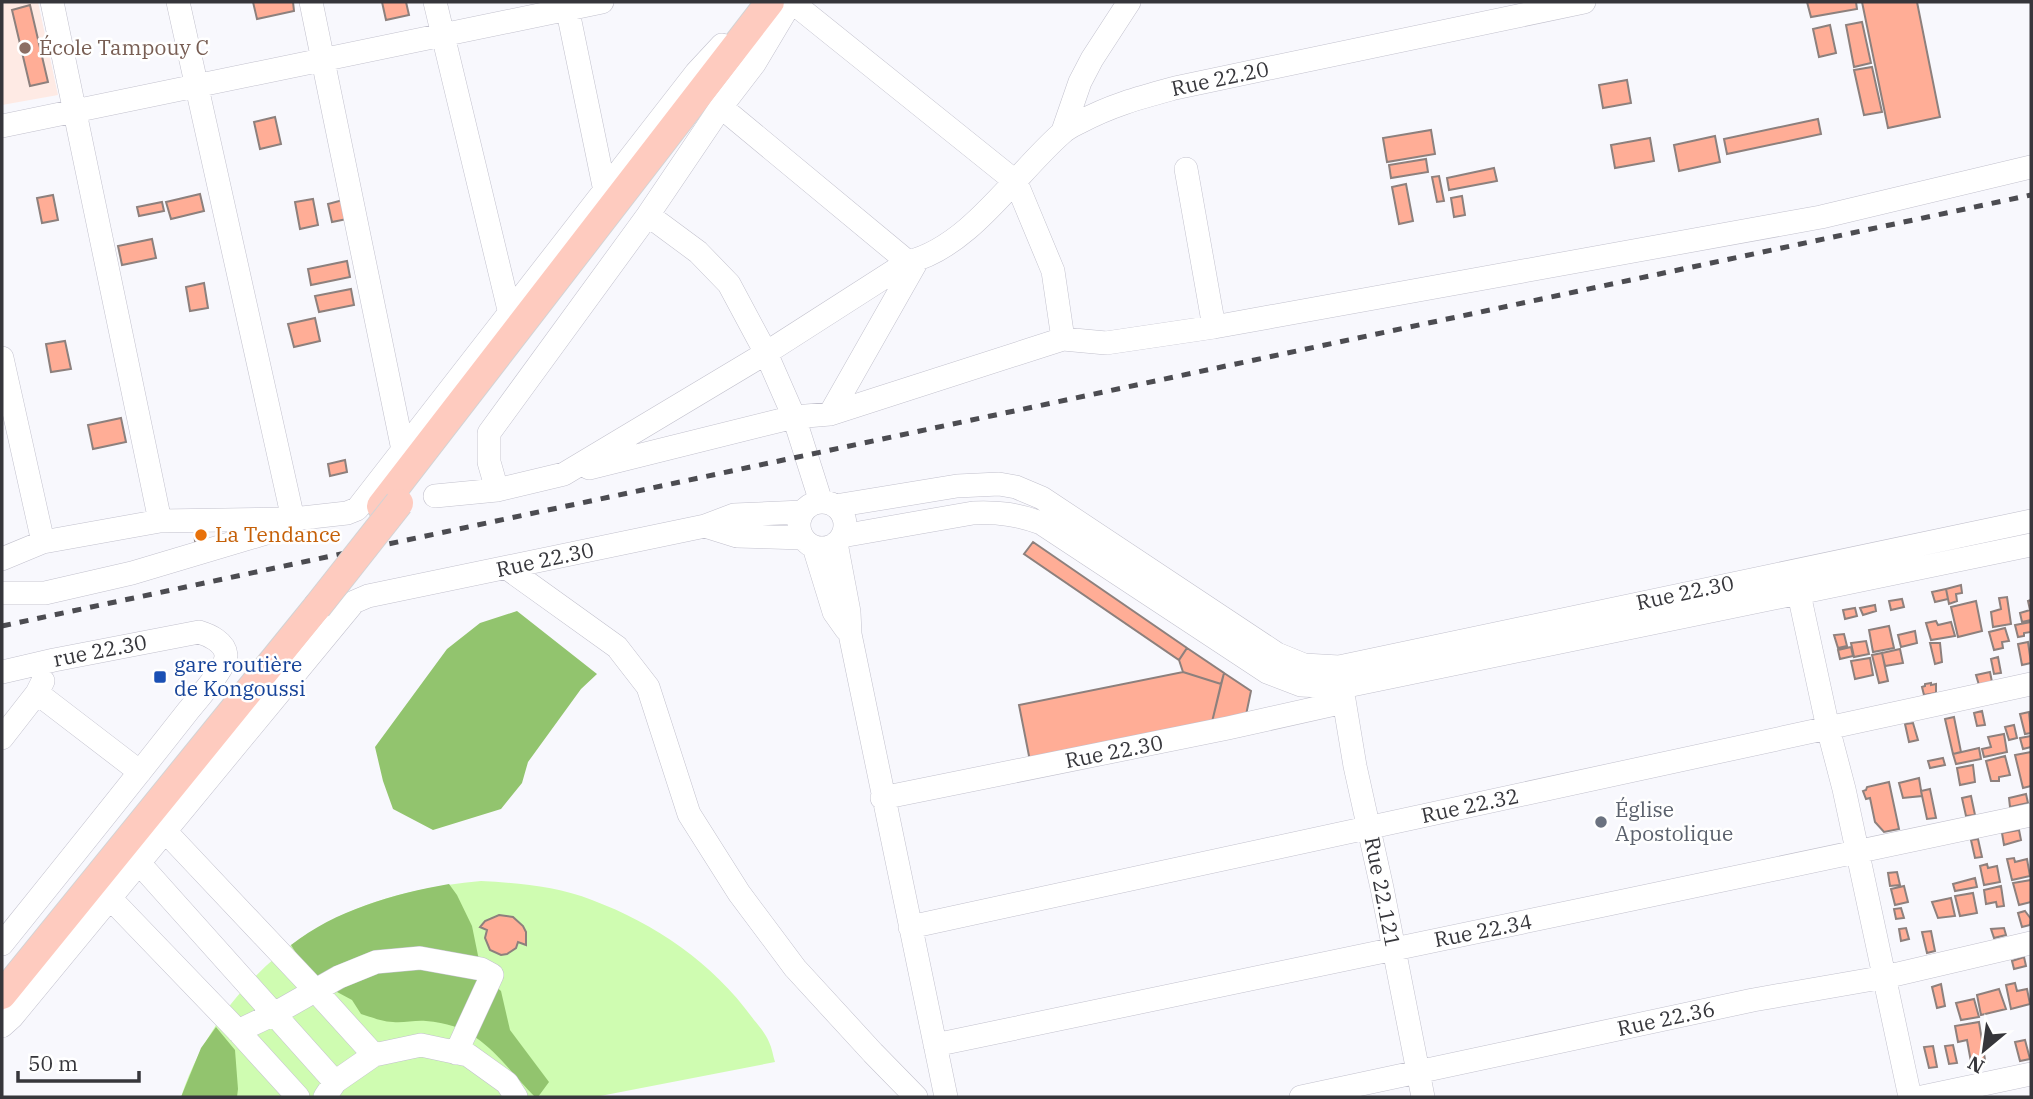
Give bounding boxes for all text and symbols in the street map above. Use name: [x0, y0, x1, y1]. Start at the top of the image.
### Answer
place label: École Tampouy C: [39, 33, 209, 61]
marker: École Tampouy C: [17, 40, 33, 56]
street label: Rue 22.20: [1168, 54, 1271, 102]
place label: La Tendance: [215, 520, 341, 548]
marker: La Tendance: [193, 527, 209, 543]
street label: Rue 22.30: [493, 535, 596, 583]
street label: Rue 22.30: [1633, 568, 1736, 616]
street label: rue 22.30: [51, 627, 149, 673]
place label: gare routière de Kongoussi: [174, 650, 306, 702]
marker: gare routière de Kongoussi: [152, 669, 168, 685]
street label: Rue 22.30: [1062, 728, 1165, 774]
street label: Rue 22.32: [1418, 781, 1521, 829]
place label: Église Apostolique: [1615, 795, 1733, 847]
marker: Église Apostolique: [1593, 814, 1609, 830]
street label: Rue 22.121: [1359, 834, 1407, 949]
street label: Rue 22.34: [1431, 907, 1534, 953]
street label: Rue 22.36: [1614, 994, 1717, 1042]
north arrow: [1949, 1015, 2019, 1085]
scale bar: [18, 1040, 138, 1084]
text: 50 m: [28, 1049, 78, 1077]
text: N: [1963, 1051, 1988, 1079]

